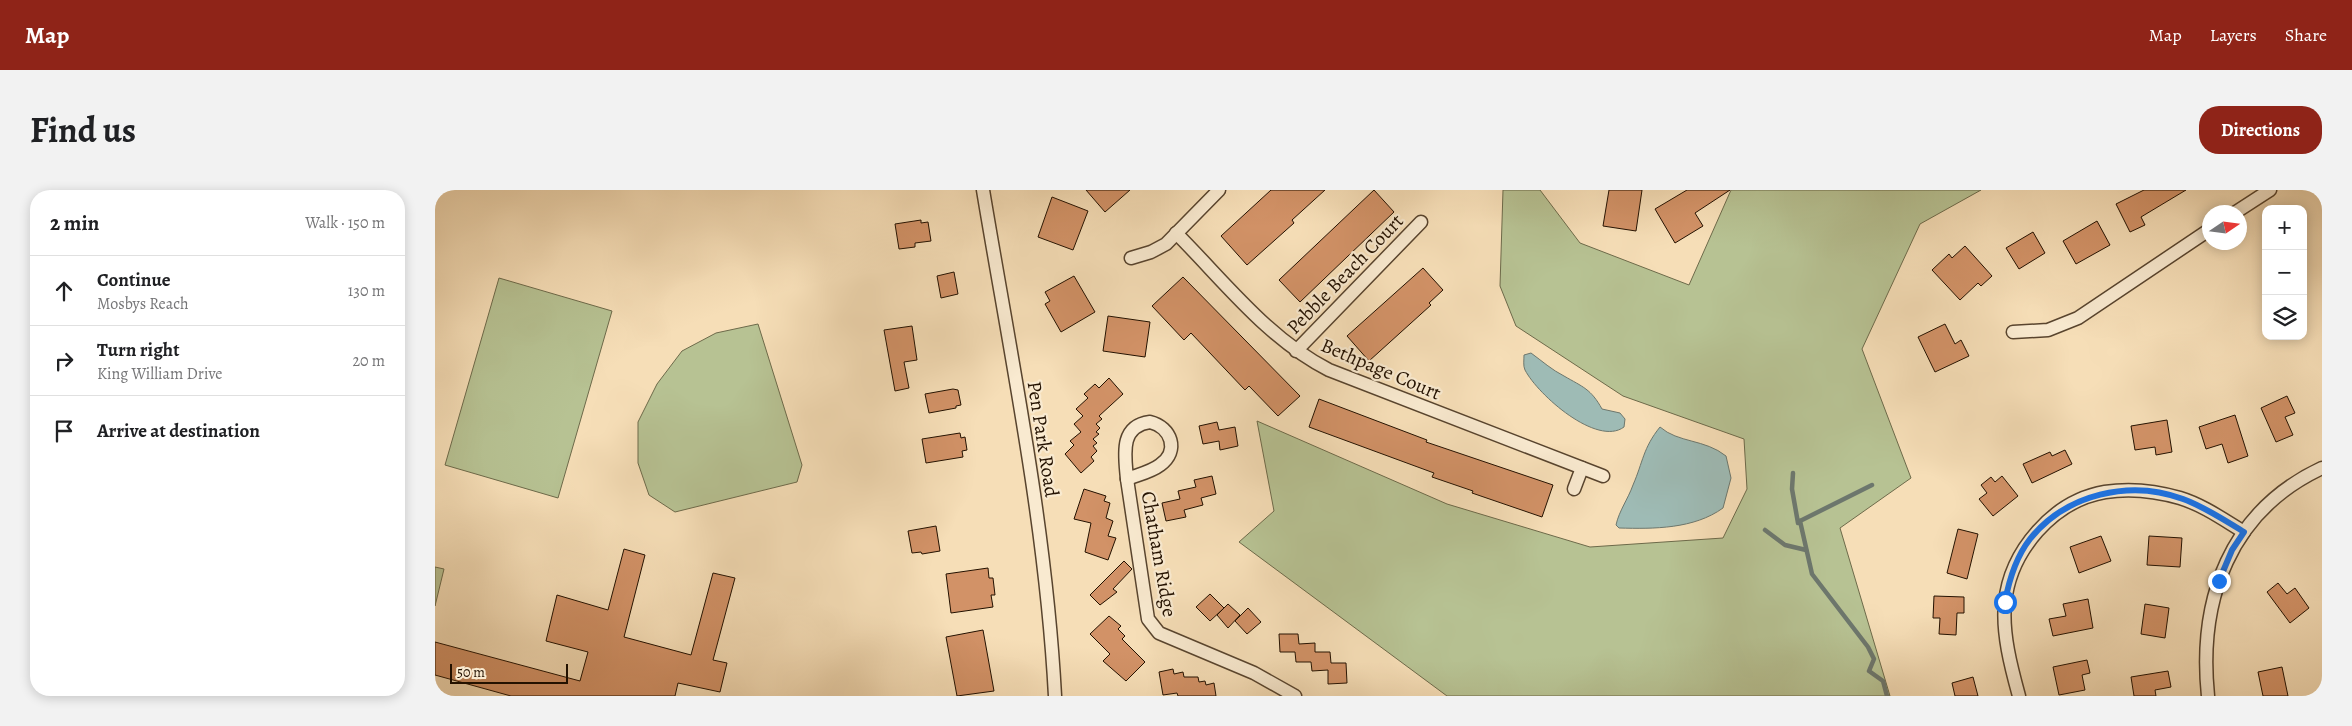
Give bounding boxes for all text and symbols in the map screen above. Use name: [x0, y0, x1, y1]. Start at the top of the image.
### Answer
text: Map: [25, 19, 69, 51]
text: Map: [2149, 23, 2182, 47]
text: Layers: [2210, 23, 2257, 47]
text: Share: [2285, 23, 2327, 47]
text: Find us: [30, 106, 136, 154]
button: Directions: [2199, 106, 2322, 154]
north arrow: [2202, 205, 2247, 250]
map controls: [2262, 205, 2307, 340]
button: +: [2262, 205, 2307, 250]
street label: Pebble Beach Court: [1281, 208, 1410, 340]
text: 2 min: [50, 209, 99, 237]
text: Walk · 150 m: [305, 212, 385, 234]
button: −: [2262, 250, 2307, 295]
text: Continue: [97, 267, 171, 293]
icon: ahead: [50, 277, 78, 305]
text: 130 m: [348, 280, 385, 302]
text: Mosbys Reach: [97, 293, 189, 315]
button: layers: [2262, 295, 2307, 340]
street label: Bethpage Court: [1317, 332, 1446, 407]
text: Turn right: [97, 337, 179, 363]
icon: right: [50, 347, 78, 375]
text: 20 m: [352, 350, 385, 372]
text: King William Drive: [97, 363, 222, 385]
street label: Pen Park Road: [1021, 379, 1066, 499]
icon: arrive: [50, 417, 78, 445]
text: Arrive at destination: [97, 418, 260, 444]
street label: Chatham Ridge: [1135, 489, 1183, 619]
route end: [2208, 570, 2231, 593]
route start: [1994, 591, 2017, 614]
scale bar: [450, 661, 567, 684]
text: 50 m: [457, 663, 485, 682]

